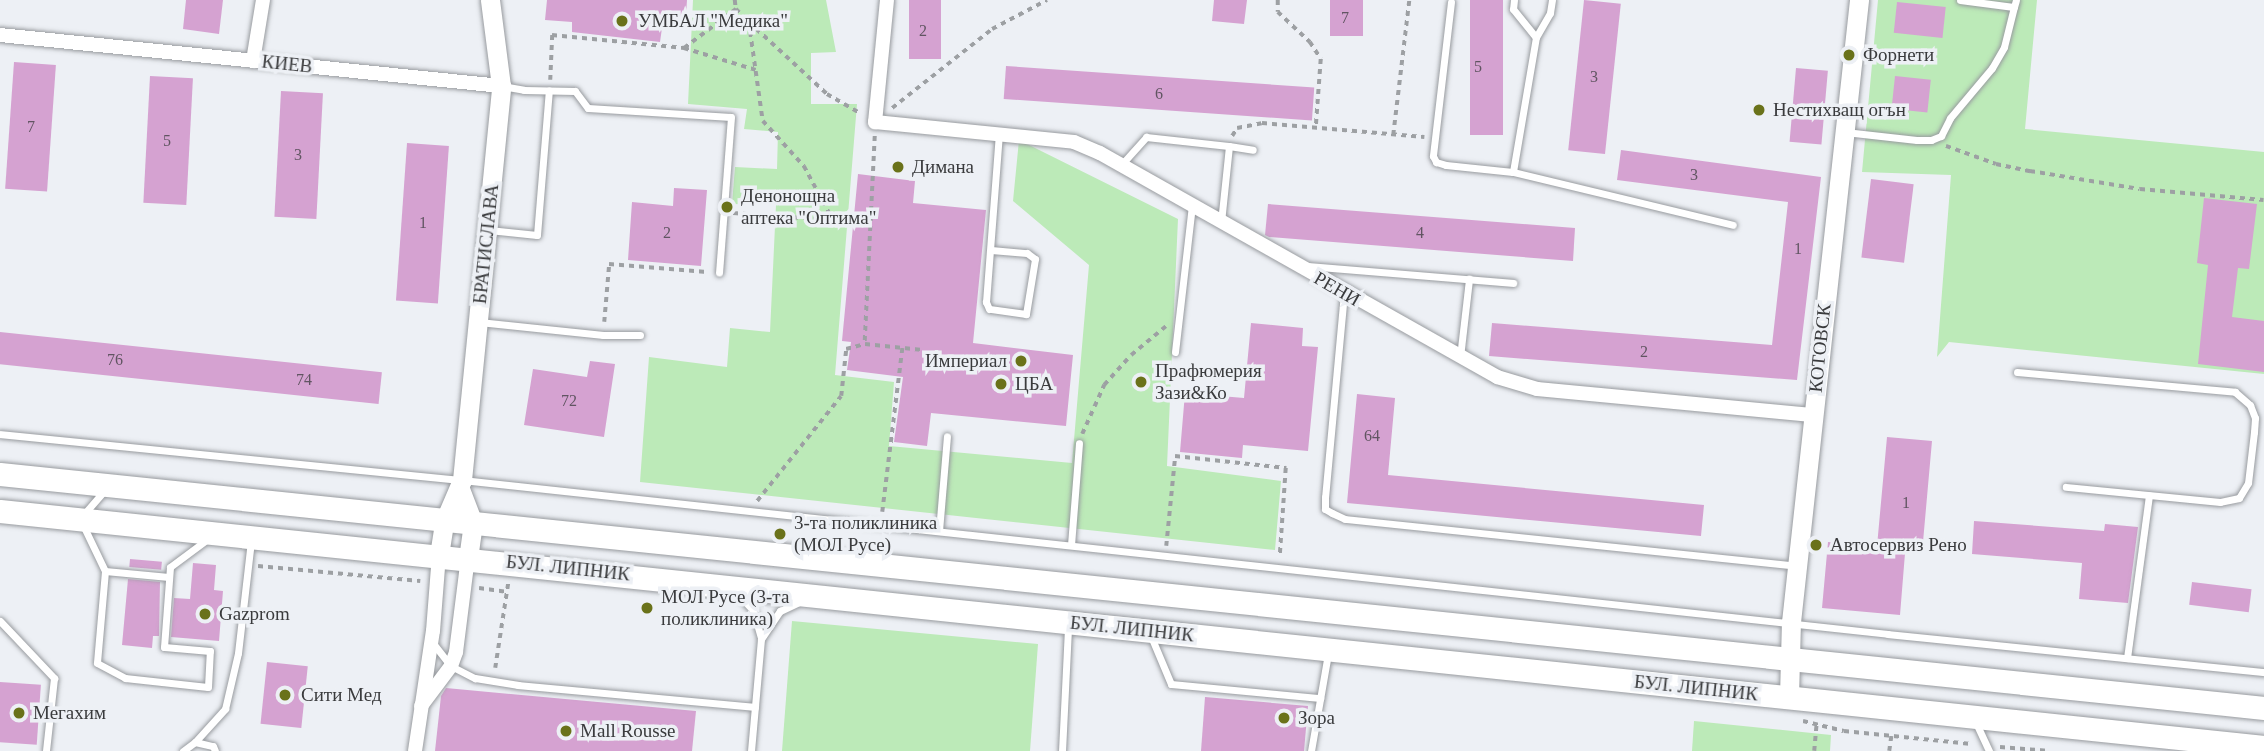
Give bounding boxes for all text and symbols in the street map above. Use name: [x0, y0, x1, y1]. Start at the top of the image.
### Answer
house number: 7: [1341, 8, 1349, 28]
place label: УМБАЛ "Медика": [638, 10, 788, 32]
marker: УМБАЛ "Медика": [612, 11, 632, 31]
house number: 2: [919, 21, 927, 41]
place label: Форнети: [1863, 44, 1934, 66]
marker: Форнети: [1841, 47, 1857, 63]
street label: КИЕВ: [261, 50, 313, 78]
house number: 5: [1474, 57, 1482, 77]
house number: 3: [1590, 67, 1598, 87]
house number: 6: [1155, 84, 1163, 104]
place label: Нестихващ огън: [1773, 99, 1906, 121]
marker: Нестихващ огън: [1751, 102, 1767, 118]
house number: 7: [27, 117, 35, 137]
house number: 5: [163, 131, 171, 151]
house number: 3: [294, 145, 302, 165]
place label: Димана: [912, 156, 974, 178]
marker: Димана: [890, 159, 906, 175]
house number: 3: [1690, 165, 1698, 185]
street label: БРАТИСЛАВА: [468, 183, 504, 305]
place label: Денонощна аптека "Оптима": [741, 185, 876, 229]
marker: Денонощна аптека "Оптима": [719, 199, 735, 215]
house number: 1: [419, 213, 427, 233]
house number: 2: [663, 223, 671, 243]
house number: 4: [1416, 223, 1424, 243]
house number: 1: [1794, 239, 1802, 259]
street label: РЕНИ: [1310, 267, 1364, 311]
street label: КОТОВСК: [1804, 303, 1836, 393]
house number: 2: [1640, 342, 1648, 362]
house number: 76: [107, 350, 123, 370]
place label: Империал: [925, 350, 1007, 372]
marker: Империал: [1013, 353, 1029, 369]
place label: Прафюмерия Зази&Ко: [1155, 360, 1262, 404]
house number: 74: [296, 370, 312, 390]
place label: ЦБА: [1015, 373, 1053, 395]
marker: Прафюмерия Зази&Ко: [1133, 374, 1149, 390]
marker: ЦБА: [993, 376, 1009, 392]
house number: 72: [561, 391, 577, 411]
house number: 64: [1364, 426, 1380, 446]
house number: 1: [1902, 493, 1910, 513]
place label: 3-та поликлиника (МОЛ Русе): [794, 512, 937, 556]
marker: 3-та поликлиника (МОЛ Русе): [772, 526, 788, 542]
place label: Автосервиз Рено: [1830, 534, 1967, 556]
marker: Автосервиз Рено: [1808, 537, 1824, 553]
street label: БУЛ. ЛИПНИК: [505, 550, 631, 586]
place label: МОЛ Русе (3-та поликлиника): [661, 586, 789, 630]
marker: МОЛ Русе (3-та поликлиника): [639, 600, 655, 616]
place label: Gazprom: [219, 603, 290, 625]
marker: Gazprom: [197, 606, 213, 622]
street label: БУЛ. ЛИПНИК: [1069, 611, 1195, 647]
street label: БУЛ. ЛИПНИК: [1633, 670, 1759, 706]
place label: Сити Мед: [301, 684, 382, 706]
marker: Сити Мед: [275, 685, 295, 705]
place label: Мегахим: [33, 702, 106, 724]
marker: Мегахим: [11, 705, 27, 721]
place label: Зора: [1298, 707, 1335, 729]
marker: Зора: [1276, 710, 1292, 726]
place label: Mall Rousse: [580, 720, 676, 742]
marker: Mall Rousse: [558, 723, 574, 739]

